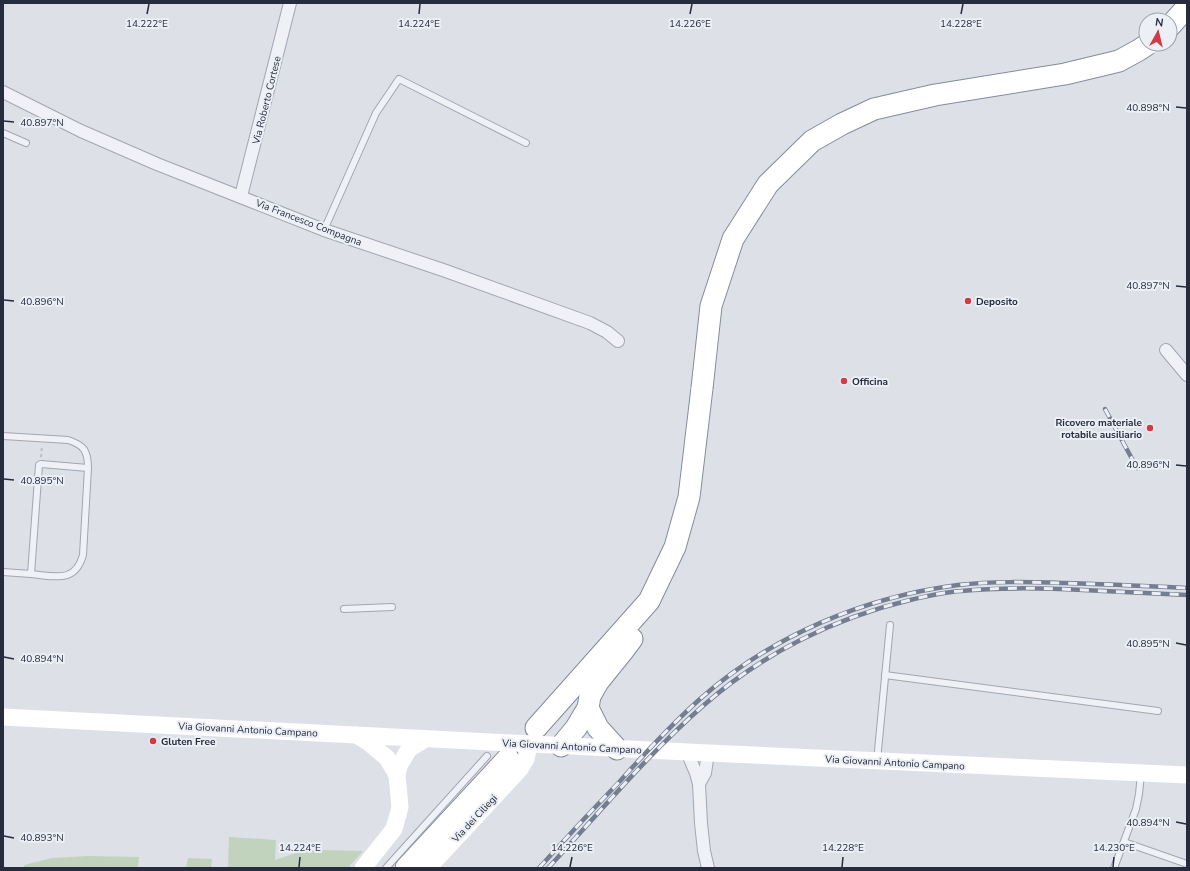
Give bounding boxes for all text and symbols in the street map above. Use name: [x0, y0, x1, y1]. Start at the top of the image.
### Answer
north arrow: [1138, 12, 1178, 52]
text: N: [1154, 15, 1164, 31]
text: 14.222°E: [126, 17, 168, 31]
text: 14.224°E: [398, 17, 440, 31]
text: 14.226°E: [669, 17, 711, 31]
text: 14.228°E: [940, 17, 982, 31]
street label: Via Roberto Cortese: [249, 55, 285, 147]
text: 40.898°N: [1126, 101, 1170, 115]
text: 40.897°N: [20, 116, 64, 130]
street label: Via Francesco Compagna: [253, 196, 364, 250]
text: 40.897°N: [1126, 279, 1170, 293]
text: 40.896°N: [20, 295, 64, 309]
place label: Deposito: [976, 295, 1018, 309]
marker: Deposito: [963, 296, 973, 306]
place label: Officina: [852, 375, 888, 389]
marker: Officina: [839, 376, 849, 386]
place label: Ricovero materiale rotabile ausiliario: [1055, 416, 1143, 442]
marker: Ricovero materiale rotabile ausiliario: [1145, 423, 1155, 433]
text: 40.896°N: [1126, 458, 1170, 472]
text: 40.895°N: [20, 474, 64, 488]
text: 40.895°N: [1126, 637, 1170, 651]
text: 40.894°N: [20, 652, 64, 666]
street label: Via Giovanni Antonio Campano: [177, 719, 318, 741]
place label: Gluten Free: [161, 735, 216, 749]
marker: Gluten Free: [148, 736, 158, 746]
street label: Via Giovanni Antonio Campano: [501, 736, 642, 758]
street label: Via Giovanni Antonio Campano: [824, 752, 965, 774]
street label: Via dei Ciliegi: [448, 792, 501, 846]
text: 40.894°N: [1126, 816, 1170, 830]
text: 40.893°N: [20, 831, 64, 845]
text: 14.224°E: [279, 841, 321, 855]
text: 14.226°E: [551, 841, 593, 855]
text: 14.228°E: [822, 841, 864, 855]
text: 14.230°E: [1093, 841, 1135, 855]

